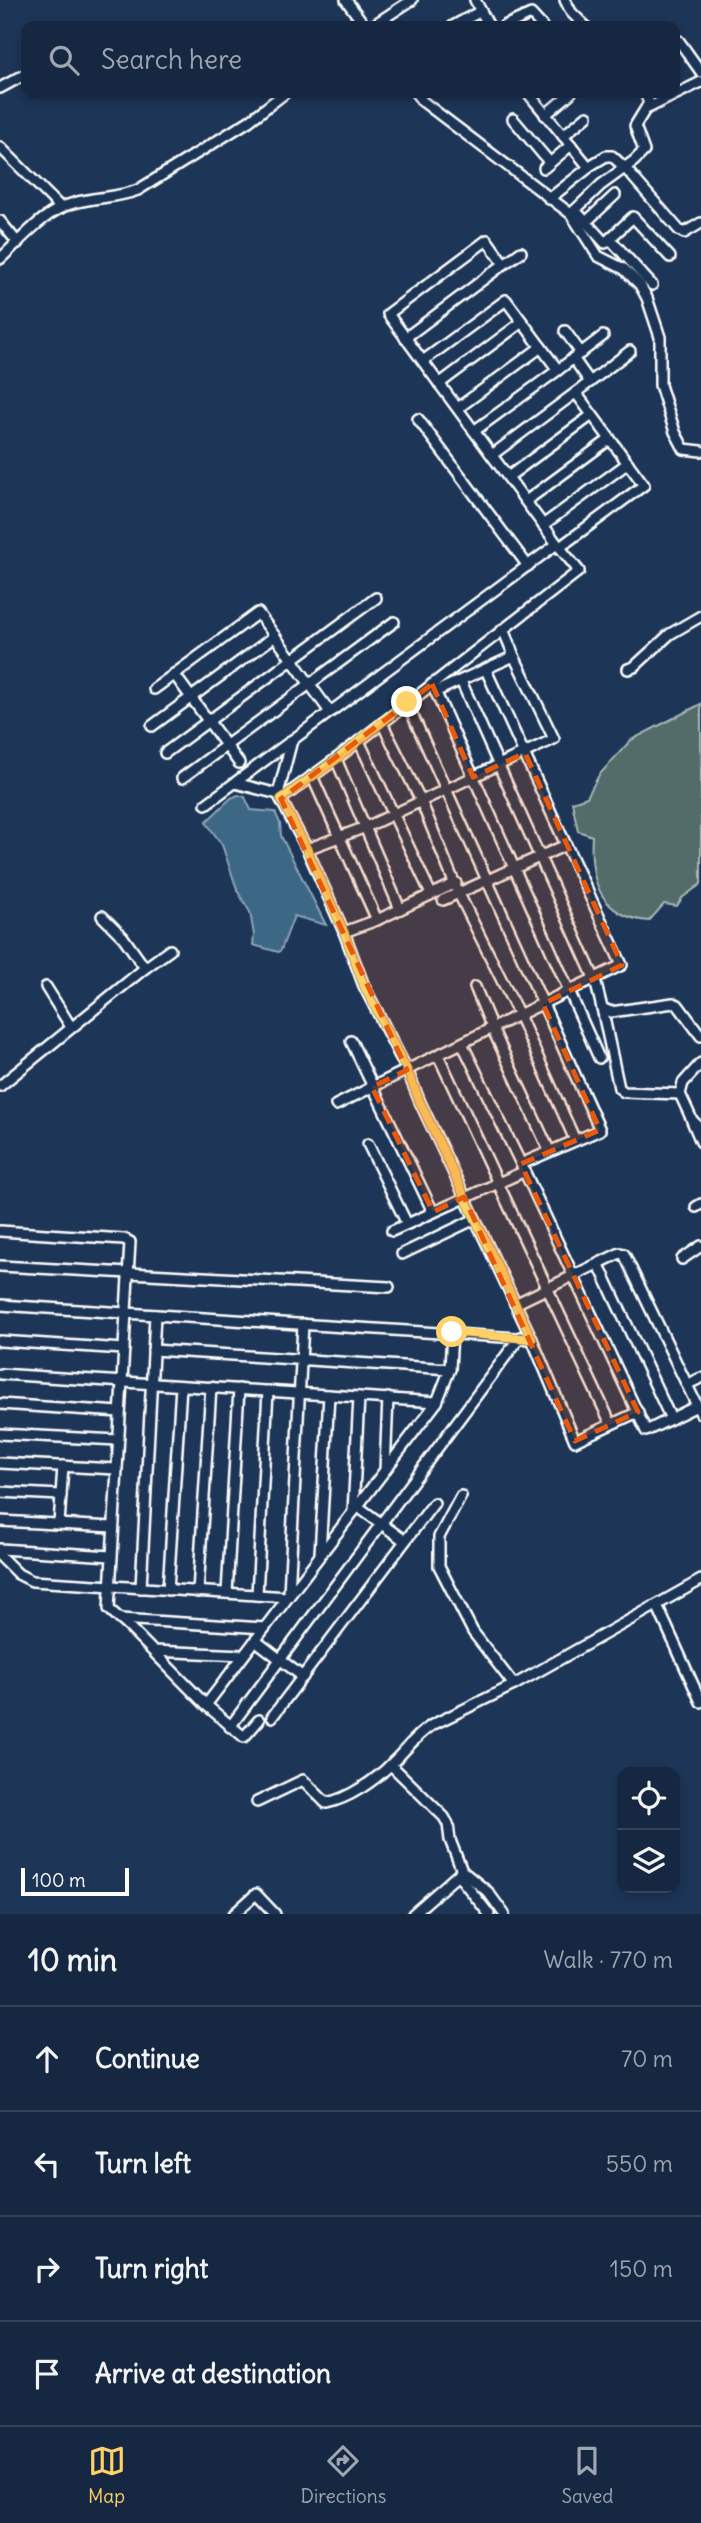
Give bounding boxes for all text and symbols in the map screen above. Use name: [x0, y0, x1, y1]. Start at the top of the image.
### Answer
search box: [21, 21, 680, 98]
icon: search: [45, 41, 83, 79]
text: Search here: [101, 43, 242, 76]
route end: [391, 686, 422, 717]
route start: [436, 1316, 467, 1347]
map controls: [617, 1767, 680, 1893]
button: locate: [617, 1767, 680, 1830]
button: layers: [617, 1830, 680, 1893]
scale bar: [21, 1865, 130, 1897]
text: 100 m: [32, 1868, 86, 1892]
text: 10 min: [28, 1941, 117, 1979]
text: Walk · 770 m: [543, 1945, 673, 1974]
icon: ahead: [28, 2040, 66, 2078]
text: Continue: [95, 2042, 200, 2075]
text: 70 m: [621, 2044, 673, 2073]
icon: left: [28, 2145, 66, 2183]
text: Turn left: [95, 2147, 191, 2180]
text: 550 m: [606, 2149, 673, 2178]
icon: right: [28, 2250, 66, 2288]
text: Turn right: [95, 2252, 208, 2285]
text: 150 m: [610, 2254, 673, 2283]
icon: arrive: [28, 2355, 66, 2393]
text: Arrive at destination: [95, 2357, 331, 2390]
tab: Map: [88, 2442, 126, 2508]
tab: Directions: [301, 2442, 386, 2508]
tab: Saved: [561, 2442, 613, 2508]

